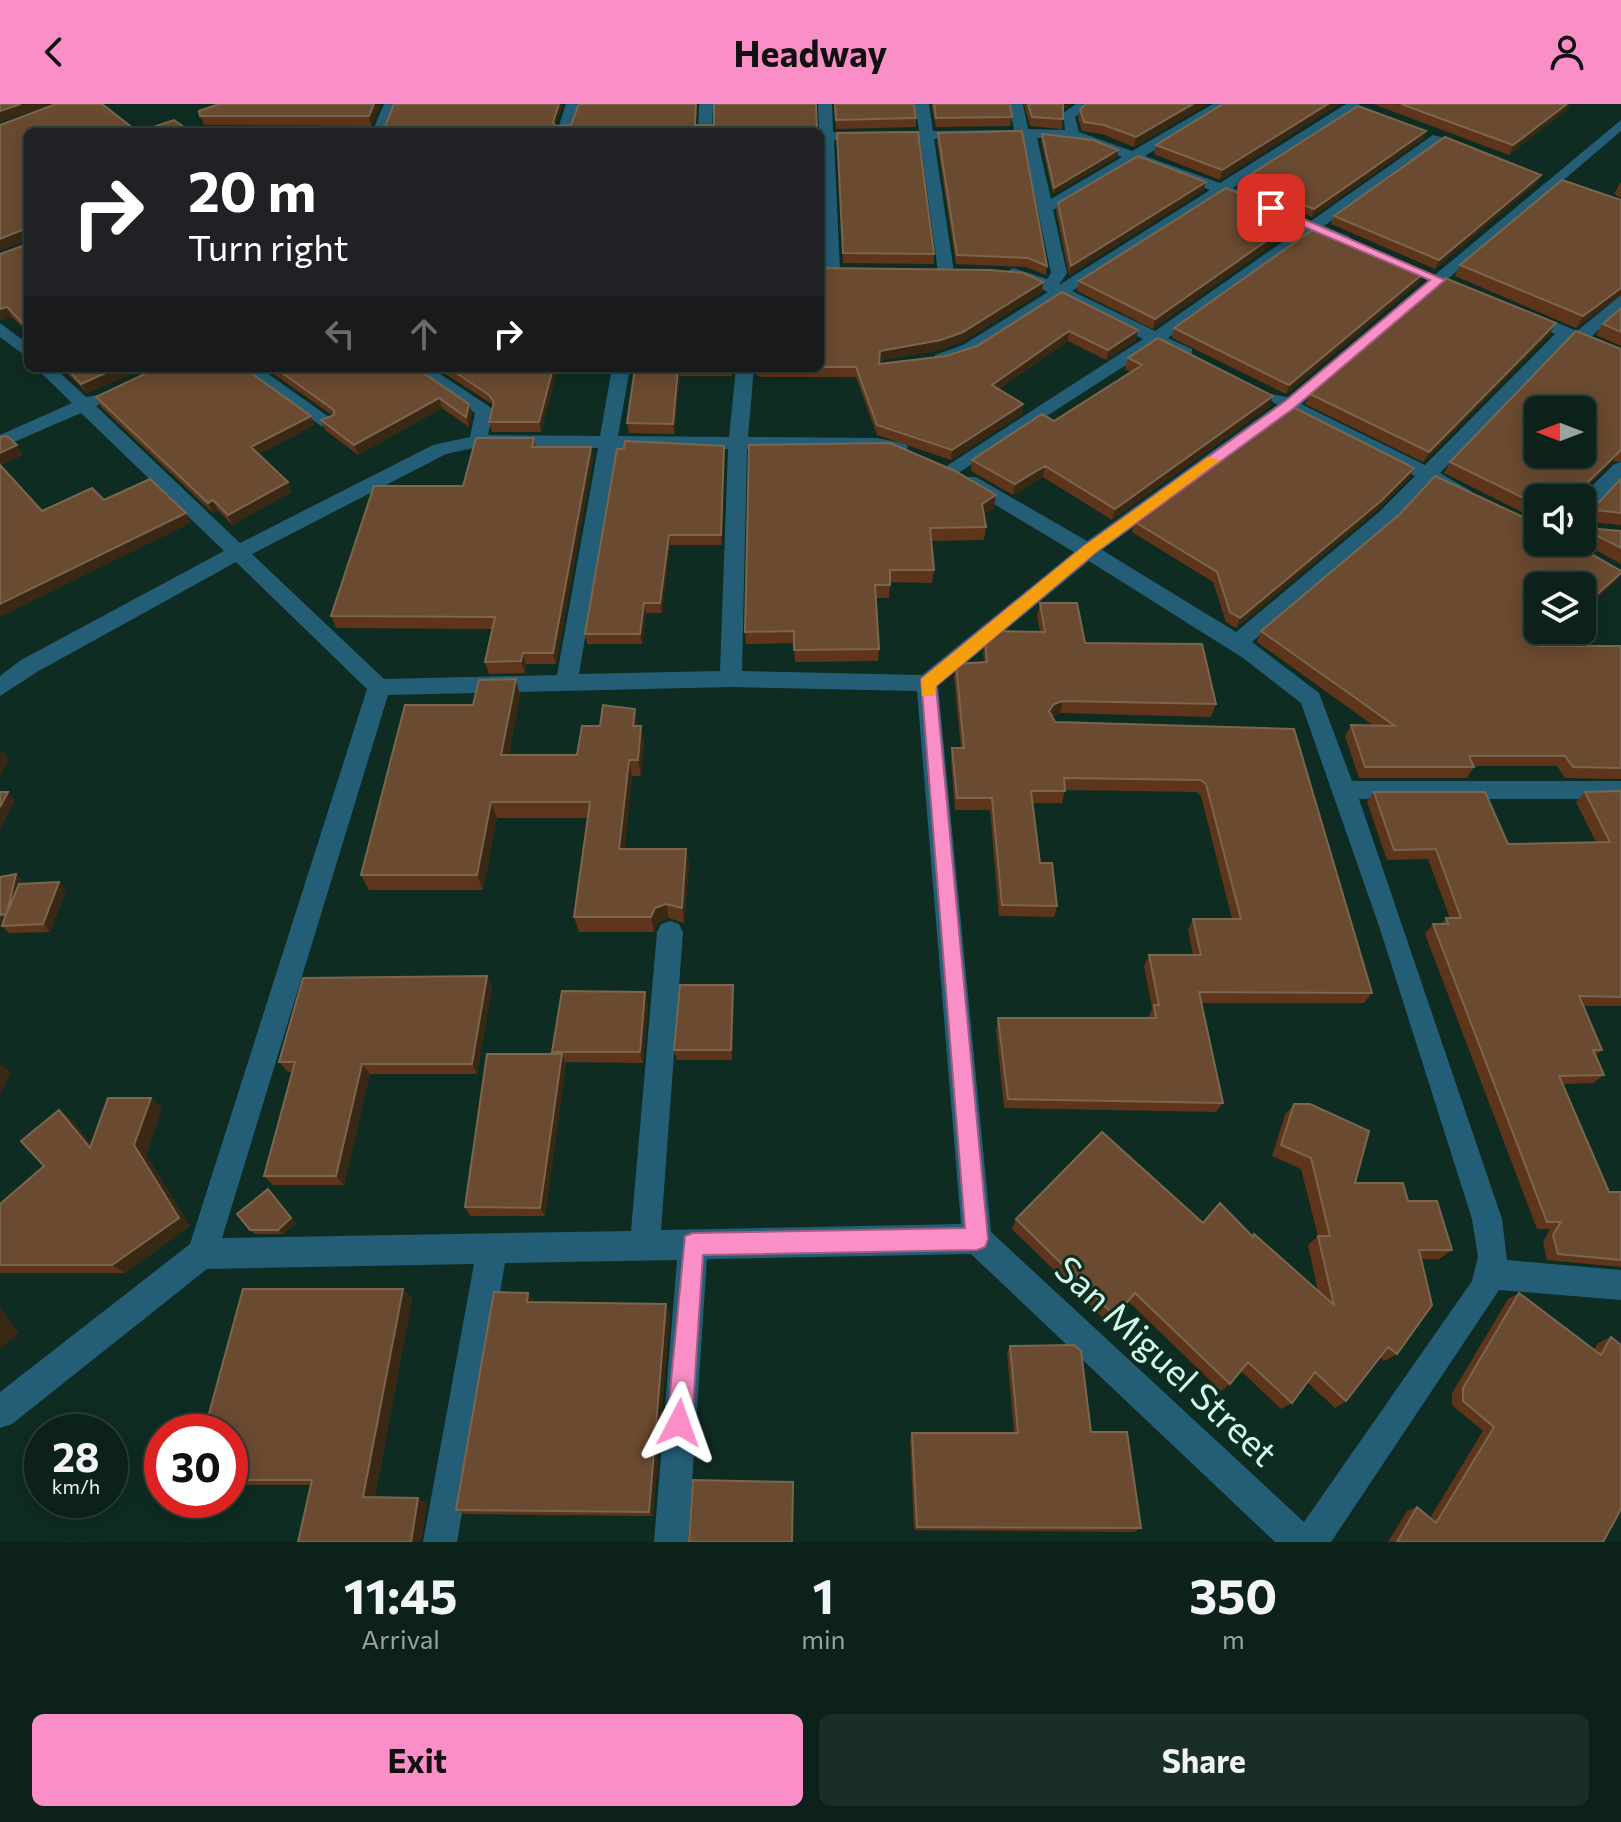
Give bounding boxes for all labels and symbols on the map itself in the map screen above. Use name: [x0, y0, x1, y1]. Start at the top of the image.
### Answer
pin: [1237, 174, 1305, 242]
north arrow: [1524, 396, 1596, 468]
street label: San Miguel Street: [1047, 1245, 1288, 1474]
position arrow: [637, 1381, 721, 1465]
speed limit sign: 30: [144, 1414, 248, 1518]

